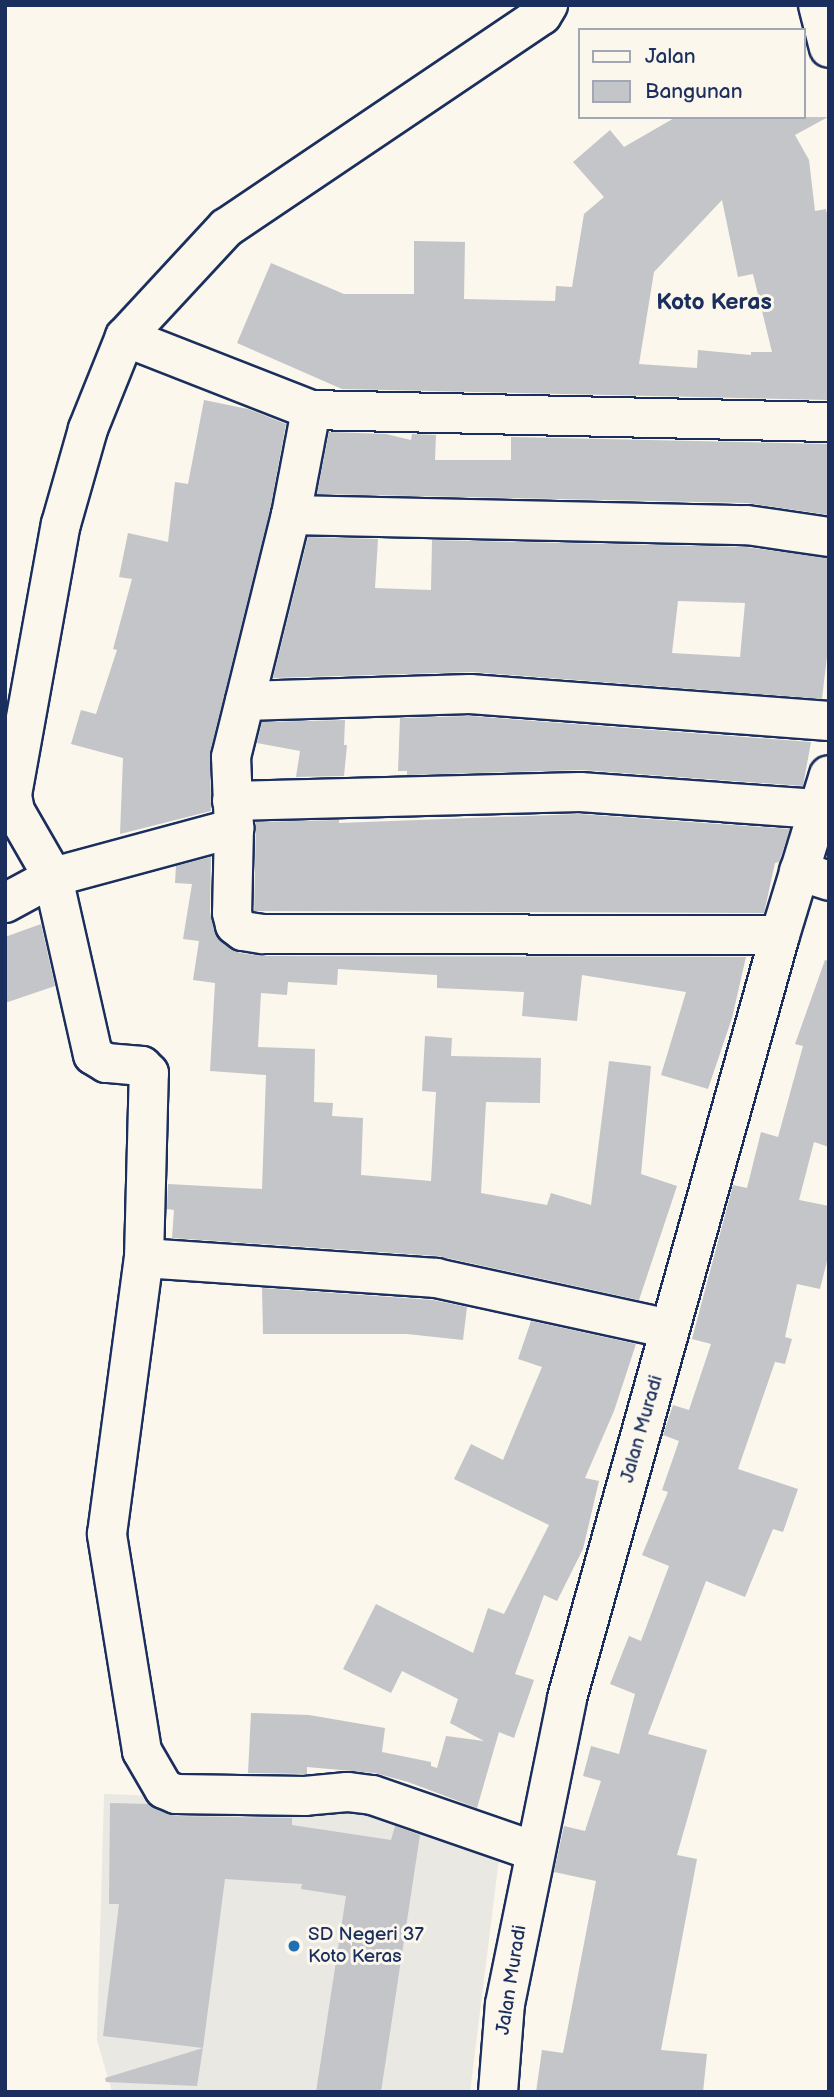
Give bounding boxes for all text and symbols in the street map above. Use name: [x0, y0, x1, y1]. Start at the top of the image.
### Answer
legend: [578, 28, 806, 119]
text: Jalan: [645, 44, 696, 69]
text: Bangunan: [645, 79, 743, 104]
district label: Koto Keras: [656, 288, 772, 316]
street label: Jalan Muradi: [616, 1373, 668, 1485]
place label: SD Negeri 37 Koto Keras: [308, 1924, 424, 1968]
street label: Jalan Muradi: [492, 1924, 532, 2036]
marker: SD Negeri 37 Koto Keras: [286, 1938, 302, 1954]

